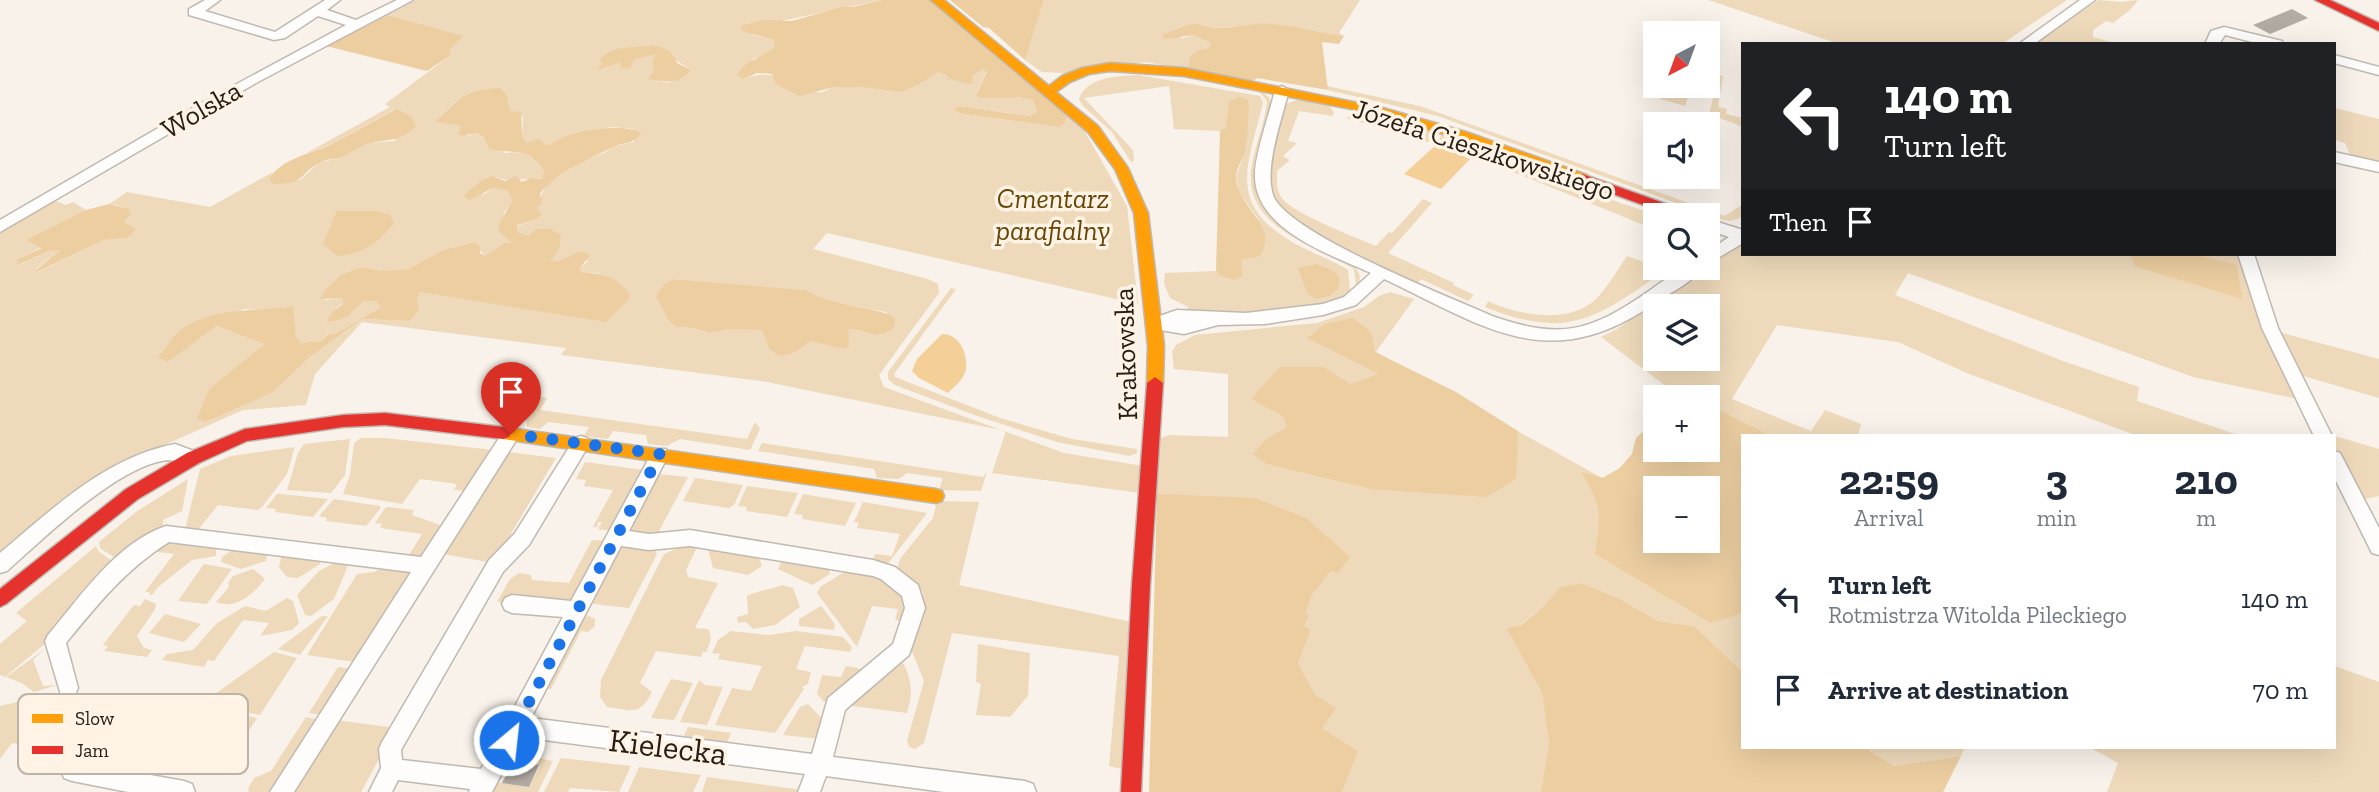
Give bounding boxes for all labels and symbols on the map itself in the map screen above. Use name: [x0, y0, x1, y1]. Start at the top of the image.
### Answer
north arrow: [1643, 21, 1720, 98]
street label: Wolska: [155, 73, 248, 145]
street label: Józefa Cieszkowskiego: [1349, 92, 1619, 207]
park label: Cmentarz parafialny: [995, 182, 1110, 247]
street label: Krakowska: [1107, 287, 1144, 421]
pin: [481, 362, 541, 434]
legend: [18, 694, 248, 774]
position arrow: [472, 703, 546, 777]
text: Slow: [75, 707, 115, 730]
street label: Kielecka: [607, 720, 729, 773]
text: Jam: [75, 739, 109, 762]

